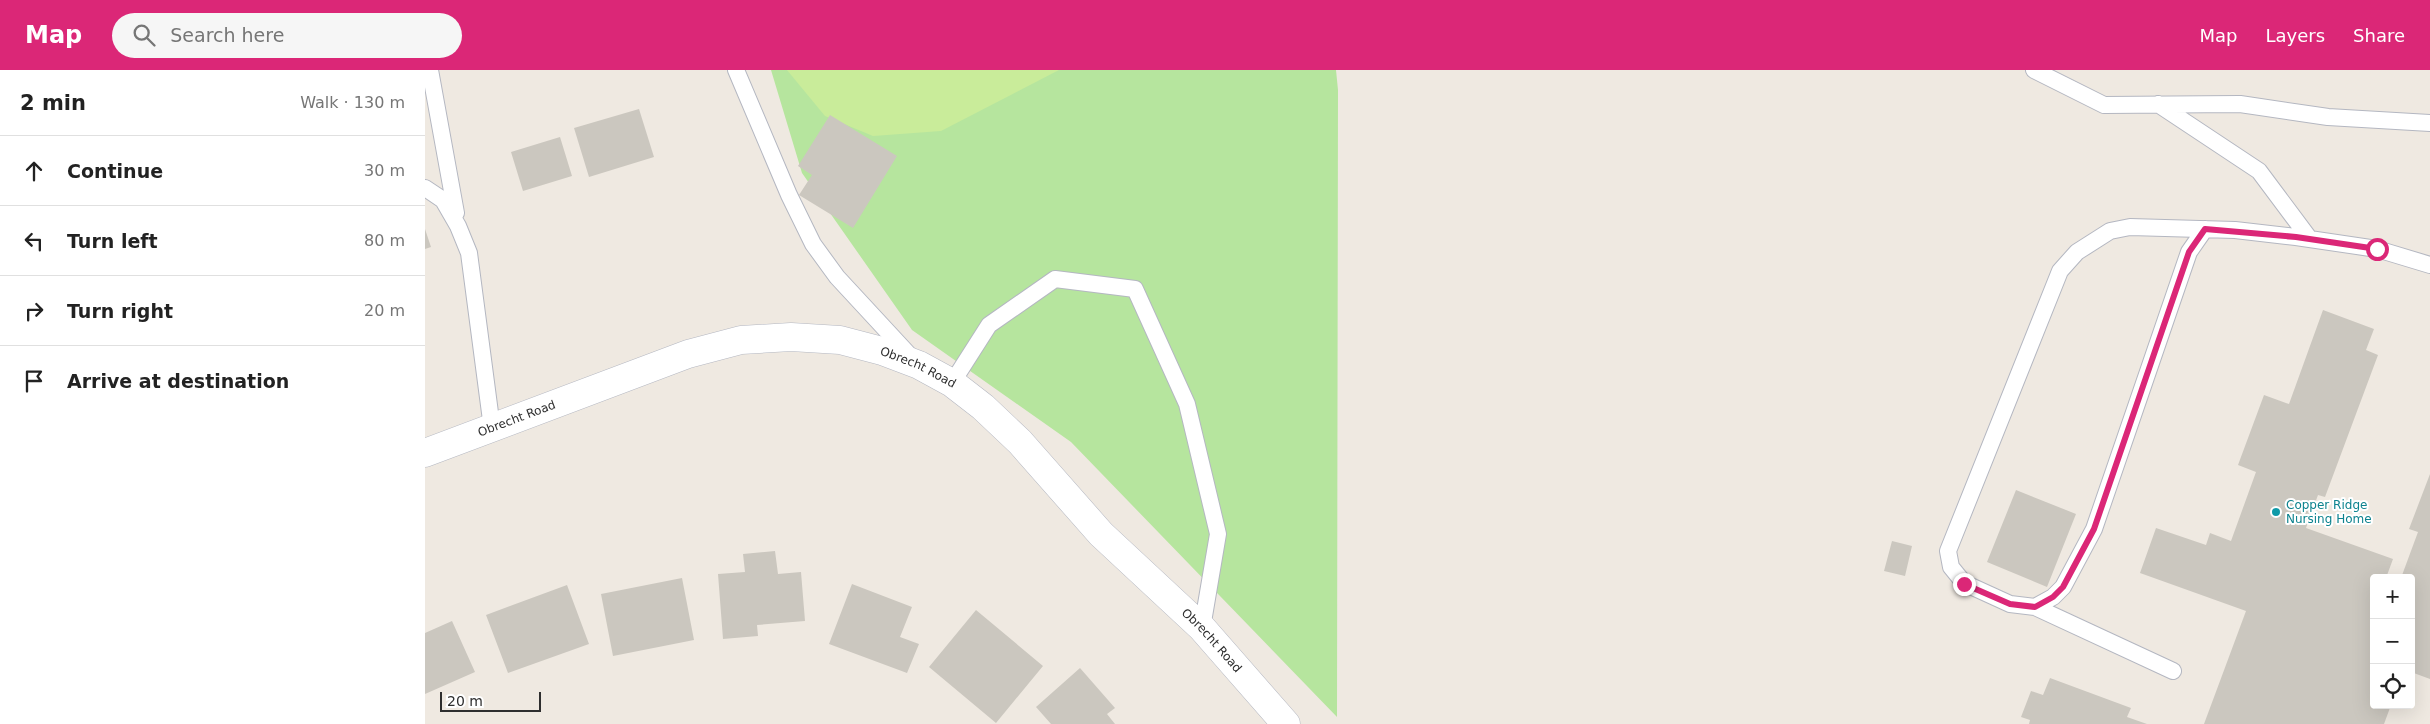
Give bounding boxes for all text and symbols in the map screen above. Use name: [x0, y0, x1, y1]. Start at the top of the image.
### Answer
search box: [112, 13, 462, 58]
text: Map: [25, 21, 82, 49]
icon: search: [130, 21, 158, 49]
text: Search here: [170, 24, 284, 46]
text: Map: [2199, 25, 2237, 46]
text: Layers: [2265, 25, 2325, 46]
text: Share: [2353, 25, 2405, 46]
text: 2 min: [20, 91, 86, 115]
text: Walk · 130 m: [300, 93, 405, 112]
icon: ahead: [20, 157, 48, 185]
text: Continue: [67, 160, 163, 182]
text: 30 m: [364, 161, 405, 180]
icon: left: [20, 227, 48, 255]
text: Turn left: [67, 230, 158, 252]
text: 80 m: [364, 231, 405, 250]
route start: [2366, 238, 2389, 261]
icon: right: [20, 297, 48, 325]
text: Turn right: [67, 300, 173, 322]
text: 20 m: [364, 301, 405, 320]
street label: Obrecht Road: [878, 344, 958, 391]
icon: arrive: [20, 367, 48, 395]
text: Arrive at destination: [67, 370, 289, 392]
street label: Obrecht Road: [476, 397, 558, 439]
place label: Copper Ridge Nursing Home: [2286, 498, 2372, 526]
marker: Copper Ridge Nursing Home: [2270, 506, 2282, 518]
route end: [1953, 573, 1976, 596]
map controls: [2370, 574, 2415, 709]
button: +: [2370, 574, 2415, 619]
street label: Obrecht Road: [1179, 606, 1245, 675]
button: −: [2370, 619, 2415, 664]
button: locate: [2370, 664, 2415, 709]
scale bar: [440, 689, 541, 712]
text: 20 m: [447, 693, 483, 709]

